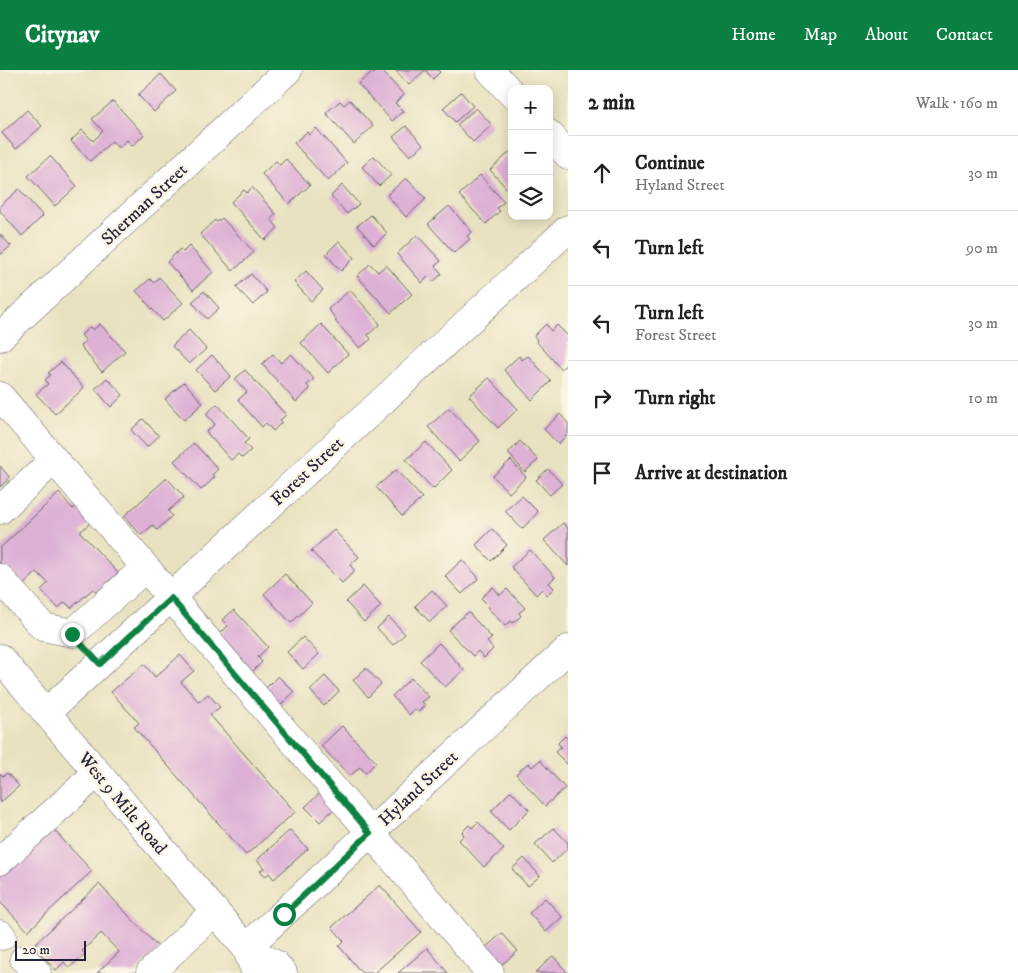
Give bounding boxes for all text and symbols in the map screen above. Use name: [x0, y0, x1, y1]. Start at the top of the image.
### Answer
text: Citynav: [25, 20, 99, 50]
text: Home: [731, 24, 776, 46]
text: Map: [804, 24, 837, 46]
text: About: [865, 24, 908, 46]
text: Contact: [936, 24, 993, 46]
map controls: [508, 85, 553, 220]
button: +: [508, 85, 553, 130]
text: 2 min: [588, 90, 635, 116]
text: Walk · 160 m: [916, 93, 998, 113]
button: −: [508, 130, 553, 175]
text: Continue: [635, 152, 705, 175]
street label: Sherman Street: [97, 159, 193, 250]
icon: ahead: [588, 159, 616, 187]
text: 30 m: [968, 163, 998, 183]
button: layers: [508, 175, 553, 220]
text: Hyland Street: [635, 175, 725, 195]
icon: left: [588, 234, 616, 262]
text: Turn left: [635, 237, 704, 260]
text: 90 m: [966, 238, 998, 258]
text: Turn left: [635, 302, 704, 325]
icon: left: [588, 309, 616, 337]
text: 30 m: [968, 313, 998, 333]
text: Forest Street: [635, 325, 716, 345]
icon: right: [588, 384, 616, 412]
text: Turn right: [635, 387, 715, 410]
text: 10 m: [968, 388, 998, 408]
street label: Forest Street: [267, 432, 349, 511]
icon: arrive: [588, 459, 616, 487]
text: Arrive at destination: [635, 462, 787, 485]
route end: [61, 623, 84, 646]
street label: Hyland Street: [374, 746, 463, 831]
street label: West 9 Mile Road: [72, 747, 171, 859]
route start: [273, 903, 296, 926]
scale bar: [15, 938, 86, 961]
text: 20 m: [22, 941, 50, 959]

